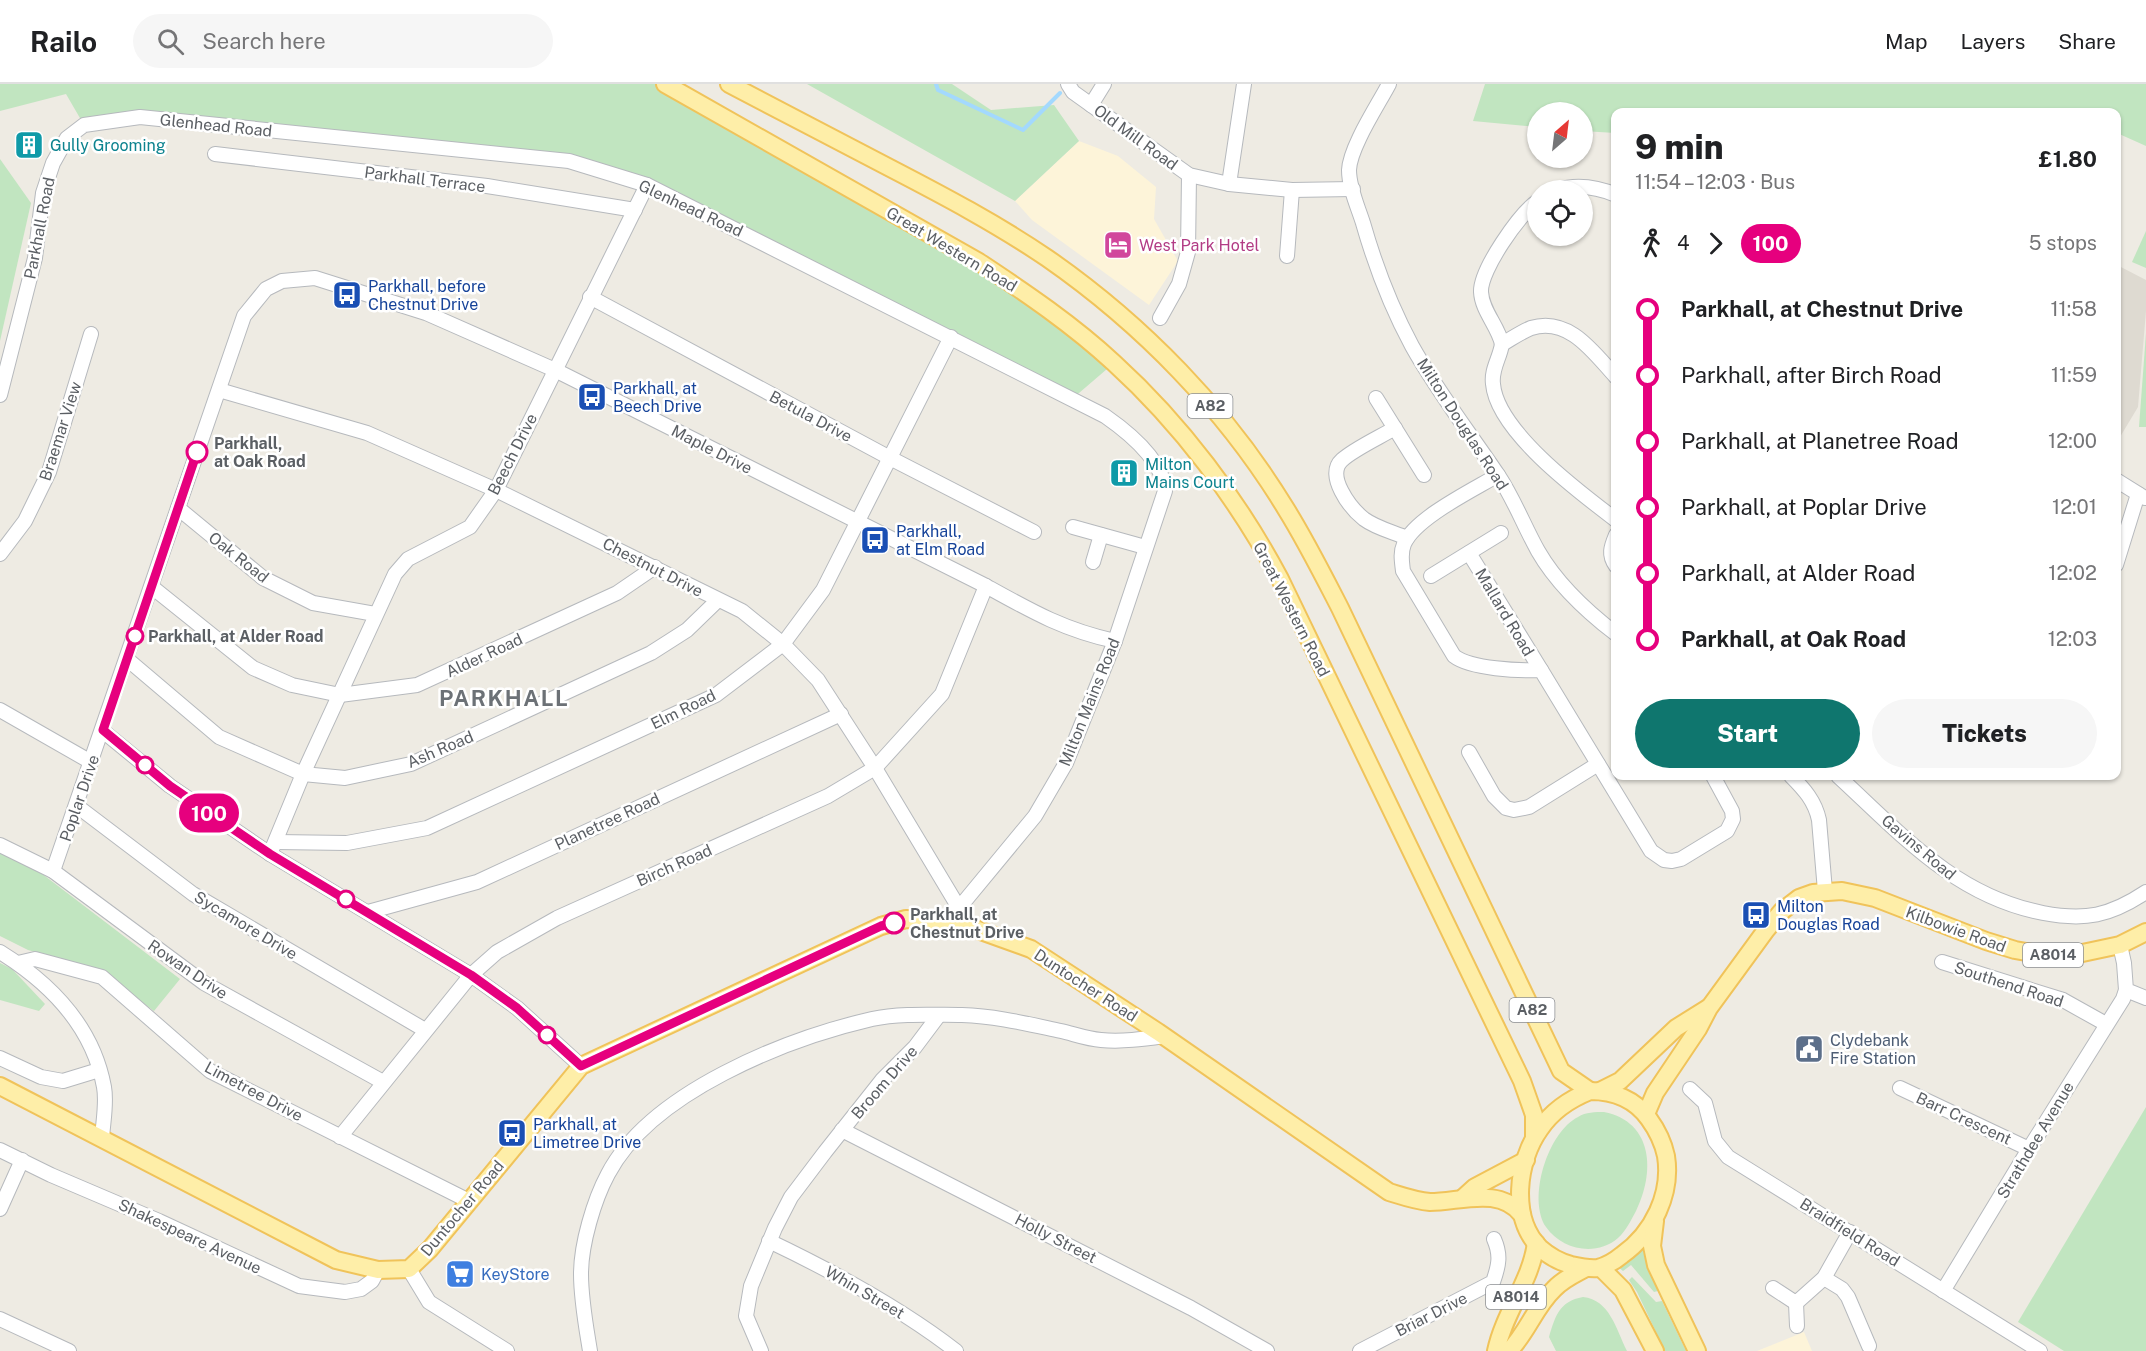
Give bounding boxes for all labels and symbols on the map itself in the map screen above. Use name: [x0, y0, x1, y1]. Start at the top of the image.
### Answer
street label: Old Mill Road: [1090, 101, 1181, 174]
north arrow: [1527, 102, 1593, 168]
street label: Glenhead Road: [159, 110, 273, 141]
building icon: Gully Grooming: [13, 129, 45, 161]
place label: Gully Grooming: [50, 136, 166, 155]
street label: Parkhall Terrace: [363, 163, 487, 196]
street label: Parkhall Road: [20, 176, 59, 281]
street label: Glenhead Road: [636, 176, 746, 241]
street label: Great Western Road: [883, 203, 1020, 296]
hotel icon: West Park Hotel: [1102, 229, 1134, 261]
place label: West Park Hotel: [1139, 236, 1259, 255]
place label: Parkhall, before Chestnut Drive: [368, 277, 486, 314]
bus stop icon: Parkhall, before Chestnut Drive: [331, 279, 363, 311]
street label: Milton Douglas Road: [1413, 355, 1512, 494]
street label: Braemar View: [35, 379, 86, 483]
place label: Parkhall, at Beech Drive: [613, 379, 702, 416]
bus stop icon: Parkhall, at Beech Drive: [576, 381, 608, 413]
street label: Betula Drive: [766, 387, 855, 446]
road number: A82: [1188, 394, 1232, 418]
street label: Beech Drive: [484, 410, 541, 498]
street label: Maple Drive: [668, 421, 755, 478]
place label: Parkhall, at Oak Road: [214, 434, 306, 471]
marker: Parkhall, at Oak Road: [186, 441, 208, 463]
place label: Milton Mains Court: [1145, 455, 1235, 492]
building icon: Milton Mains Court: [1108, 457, 1140, 489]
place label: Parkhall, at Elm Road: [896, 522, 985, 559]
bus stop icon: Parkhall, at Elm Road: [859, 524, 891, 556]
street label: Oak Road: [205, 528, 273, 587]
street label: Chestnut Drive: [599, 534, 706, 601]
street label: Great Western Road: [1249, 539, 1334, 680]
street label: Mallard Road: [1471, 565, 1538, 659]
marker: Parkhall, at Alder Road: [126, 627, 144, 645]
place label: Parkhall, at Alder Road: [148, 627, 323, 646]
street label: Alder Road: [443, 629, 526, 681]
street label: Milton Mains Road: [1055, 635, 1124, 769]
district label: PARKHALL: [439, 685, 569, 711]
street label: Elm Road: [648, 686, 719, 733]
street label: Ash Road: [404, 727, 476, 772]
street label: Poplar Drive: [56, 752, 103, 844]
unlabelled marker: [136, 756, 154, 774]
street label: Planetree Road: [552, 789, 663, 854]
line badge: 100: [174, 794, 244, 832]
street label: Gavins Road: [1878, 811, 1960, 884]
street label: Birch Road: [634, 840, 715, 891]
street label: Sycamore Drive: [191, 887, 301, 964]
unlabelled marker: [337, 890, 355, 908]
place label: Milton Douglas Road: [1777, 897, 1880, 934]
bus stop icon: Milton Douglas Road: [1740, 899, 1772, 931]
street label: Kilbowie Road: [1903, 903, 2009, 956]
place label: Parkhall, at Chestnut Drive: [910, 905, 1024, 942]
marker: Parkhall, at Chestnut Drive: [883, 912, 905, 934]
street label: Rowan Drive: [144, 936, 231, 1003]
road number: A8014: [2023, 943, 2083, 967]
street label: Duntocher Road: [1031, 945, 1141, 1026]
street label: Southend Road: [1952, 958, 2066, 1011]
road number: A82: [1510, 998, 1555, 1022]
unlabelled marker: [538, 1026, 556, 1044]
place label: Clydebank Fire Station: [1830, 1031, 1916, 1068]
public building icon: Clydebank Fire Station: [1793, 1033, 1825, 1065]
street label: Broom Drive: [847, 1042, 921, 1123]
street label: Limetree Drive: [201, 1058, 306, 1125]
street label: Strathdee Avenue: [1993, 1078, 2078, 1202]
street label: Barr Crescent: [1913, 1088, 2014, 1149]
place label: Parkhall, at Limetree Drive: [533, 1115, 641, 1152]
bus stop icon: Parkhall, at Limetree Drive: [496, 1117, 528, 1149]
street label: Duntocher Road: [417, 1156, 508, 1260]
street label: Braidfield Road: [1796, 1194, 1903, 1271]
street label: Shakespeare Avenue: [115, 1195, 264, 1278]
street label: Holly Street: [1012, 1210, 1100, 1267]
supermarket icon: KeyStore: [444, 1258, 476, 1290]
street label: Whin Street: [822, 1262, 908, 1323]
place label: KeyStore: [481, 1265, 550, 1284]
road number: A8014: [1486, 1285, 1546, 1309]
street label: Briar Drive: [1392, 1288, 1470, 1341]

